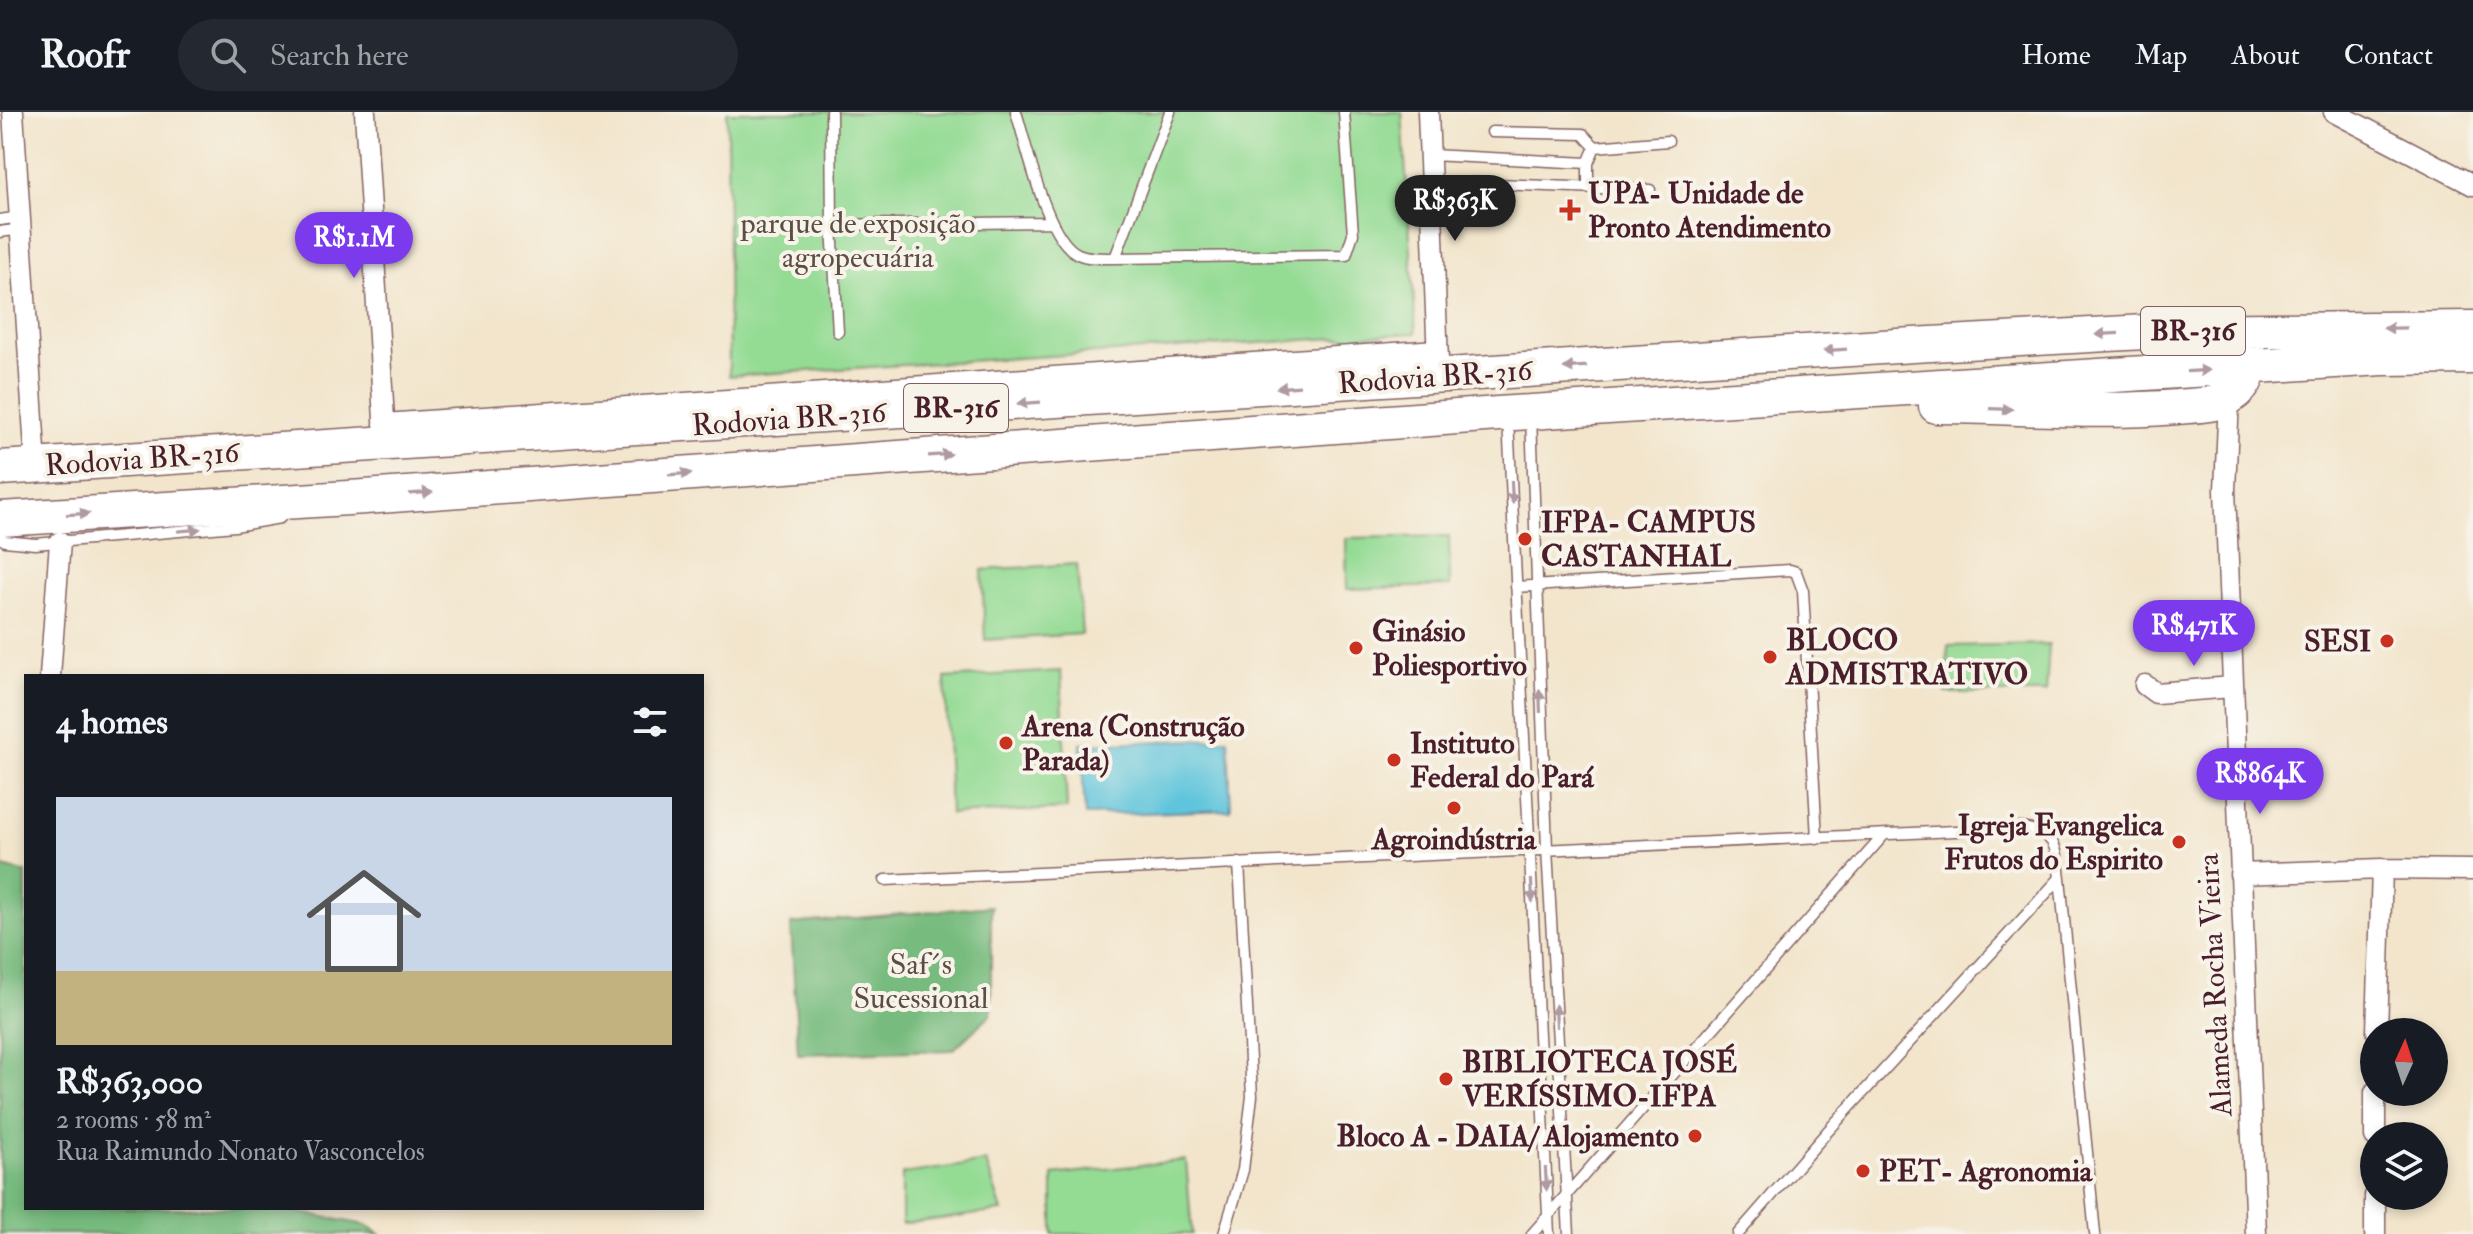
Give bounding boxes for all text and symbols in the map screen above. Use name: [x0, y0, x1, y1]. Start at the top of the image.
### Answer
search box: [178, 19, 738, 91]
text: Roofr: [40, 31, 130, 79]
icon: search: [206, 33, 250, 77]
text: Search here: [270, 37, 409, 74]
text: Home: [2021, 38, 2091, 73]
text: Map: [2135, 38, 2187, 73]
text: About: [2231, 38, 2300, 73]
text: Contact: [2344, 38, 2433, 73]
pin: R$363K: [1390, 175, 1520, 243]
place label: UPA- Unidade de Pronto Atendimento: [1588, 175, 1831, 246]
text: R$363K: [1413, 185, 1497, 217]
marker: UPA- Unidade de Pronto Atendimento: [1559, 199, 1581, 221]
park label: parque de exposição agropecuária: [740, 205, 975, 276]
pin: R$1.1M: [289, 212, 419, 280]
text: R$1.1M: [313, 222, 395, 254]
road number: BR-316: [2141, 307, 2245, 355]
one-way arrow: [2382, 322, 2407, 334]
one-way arrow: [2094, 328, 2119, 341]
one-way arrow: [1822, 344, 1847, 357]
street label: Rodovia BR-316: [1336, 352, 1535, 402]
one-way arrow: [1562, 361, 1587, 374]
one-way arrow: [2186, 364, 2211, 377]
one-way arrow: [1275, 381, 1300, 394]
road number: BR-316: [904, 384, 1008, 432]
street label: Rodovia BR-316: [690, 394, 889, 444]
one-way arrow: [1016, 397, 1041, 410]
one-way arrow: [1989, 402, 2014, 415]
street label: Rodovia BR-316: [43, 434, 242, 484]
one-way arrow: [928, 448, 953, 461]
one-way arrow: [668, 467, 693, 480]
one-way arrow: [1505, 480, 1518, 505]
one-way arrow: [409, 486, 434, 499]
place label: IFPA- CAMPUS CASTANHAL: [1541, 504, 1756, 575]
one-way arrow: [66, 507, 91, 520]
one-way arrow: [176, 524, 201, 537]
marker: IFPA- CAMPUS CASTANHAL: [1516, 530, 1534, 548]
pin: R$471K: [2129, 600, 2259, 668]
text: R$471K: [2151, 610, 2237, 642]
place label: Ginásio Poliesportivo: [1372, 613, 1527, 684]
place label: BLOCO ADMISTRATIVO: [1784, 622, 2028, 693]
place label: SESI: [2304, 623, 2371, 660]
marker: SESI: [2378, 632, 2396, 650]
marker: Ginásio Poliesportivo: [1347, 639, 1365, 657]
marker: BLOCO ADMISTRATIVO: [1761, 648, 1779, 666]
one-way arrow: [1534, 688, 1547, 713]
icon: filters: [628, 700, 672, 744]
text: 4 homes: [56, 701, 168, 744]
place label: Arena (Construção Parada): [1020, 708, 1245, 779]
place label: Instituto Federal do Pará: [1410, 725, 1595, 796]
marker: Arena (Construção Parada): [997, 734, 1015, 752]
pin: R$864K: [2195, 748, 2325, 816]
marker: Instituto Federal do Pará: [1385, 751, 1403, 769]
text: R$864K: [2215, 758, 2305, 790]
marker: Agroindústria: [1445, 799, 1463, 817]
place label: Igreja Evangelica Frutos do Espirito: [1944, 807, 2165, 878]
place label: Agroindústria: [1370, 821, 1538, 858]
marker: Igreja Evangelica Frutos do Espirito: [2170, 833, 2188, 851]
icon: home: [292, 849, 436, 993]
street label: Alameda Rocha Vieira: [2190, 852, 2240, 1118]
one-way arrow: [1526, 879, 1539, 904]
park label: Saf´s Sucessional: [853, 946, 989, 1017]
one-way arrow: [1550, 1003, 1563, 1028]
north arrow: [2360, 1018, 2448, 1106]
map controls: [2360, 1018, 2448, 1210]
place label: BIBLIOTECA JOSÉ VERÍSSIMO-IFPA: [1461, 1043, 1738, 1115]
text: R$363,000: [56, 1061, 203, 1104]
marker: BIBLIOTECA JOSÉ VERÍSSIMO-IFPA: [1437, 1070, 1455, 1088]
text: 2 rooms · 58 m²: [56, 1104, 211, 1136]
place label: Bloco A - DAIA/ Alojamento: [1337, 1118, 1679, 1155]
button: layers: [2360, 1122, 2448, 1210]
marker: Bloco A - DAIA/ Alojamento: [1686, 1127, 1704, 1145]
text: Rua Raimundo Nonato Vasconcelos: [56, 1136, 425, 1168]
place label: PET- Agronomia: [1879, 1153, 2094, 1190]
marker: PET- Agronomia: [1854, 1162, 1872, 1180]
one-way arrow: [1540, 1167, 1553, 1192]

